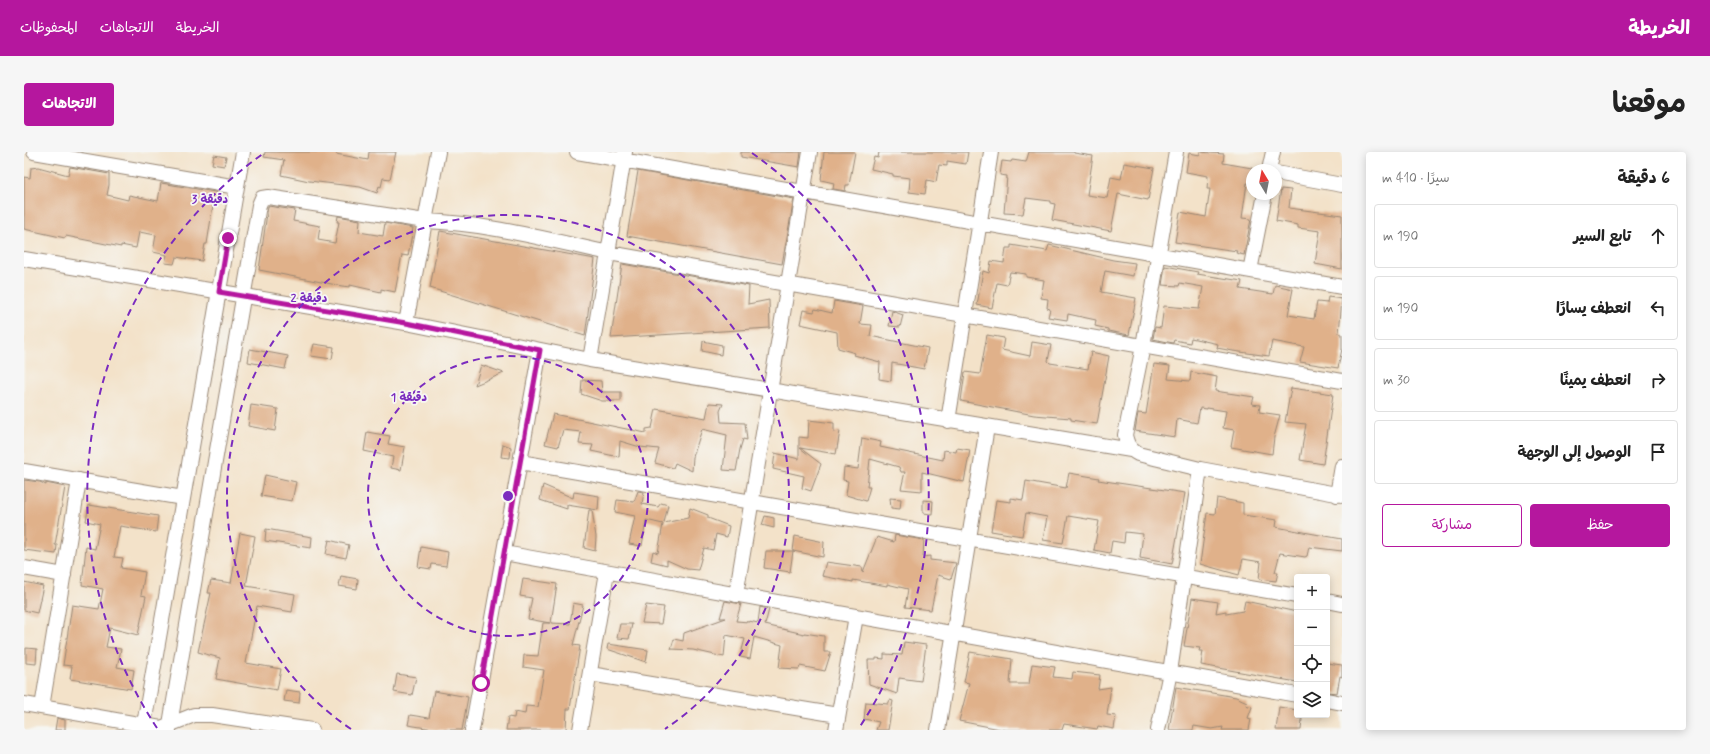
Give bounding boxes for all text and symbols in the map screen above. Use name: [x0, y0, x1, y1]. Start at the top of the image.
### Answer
text: الخريطة: [1628, 16, 1690, 41]
text: المحفوظات: [20, 19, 78, 37]
text: الاتجاهات: [100, 19, 154, 37]
text: الخريطة: [176, 19, 219, 37]
button: الاتجاهات: [24, 83, 114, 126]
text: موقعنا: [1612, 86, 1686, 123]
north arrow: [1246, 164, 1282, 200]
text: 6 دقيقة: [1617, 167, 1670, 189]
text: سيرًا · 410 m: [1382, 170, 1449, 187]
text: 3 دقيقة: [192, 192, 229, 208]
icon: ahead: [1647, 225, 1669, 247]
text: تابع السير: [1573, 227, 1631, 247]
text: 190 m: [1383, 228, 1418, 245]
route end: [219, 229, 237, 247]
text: 2 دقيقة: [291, 291, 328, 307]
icon: left: [1647, 297, 1669, 319]
text: انعطف يسارًا: [1556, 299, 1631, 319]
text: 190 m: [1383, 300, 1418, 317]
icon: right: [1647, 369, 1669, 391]
text: انعطف يمينًا: [1560, 371, 1631, 391]
text: 30 m: [1383, 372, 1410, 389]
text: 1 دقيقة: [391, 390, 428, 406]
icon: arrive: [1647, 441, 1669, 463]
text: الوصول إلى الوجهة: [1517, 443, 1631, 463]
centre of rings: [501, 489, 515, 503]
button: مشاركة: [1382, 504, 1522, 547]
button: حفظ: [1530, 504, 1670, 547]
map controls: [1294, 574, 1330, 718]
button: +: [1294, 574, 1330, 610]
button: −: [1294, 610, 1330, 646]
button: locate: [1294, 646, 1330, 682]
route start: [472, 674, 490, 692]
button: layers: [1294, 682, 1330, 718]

